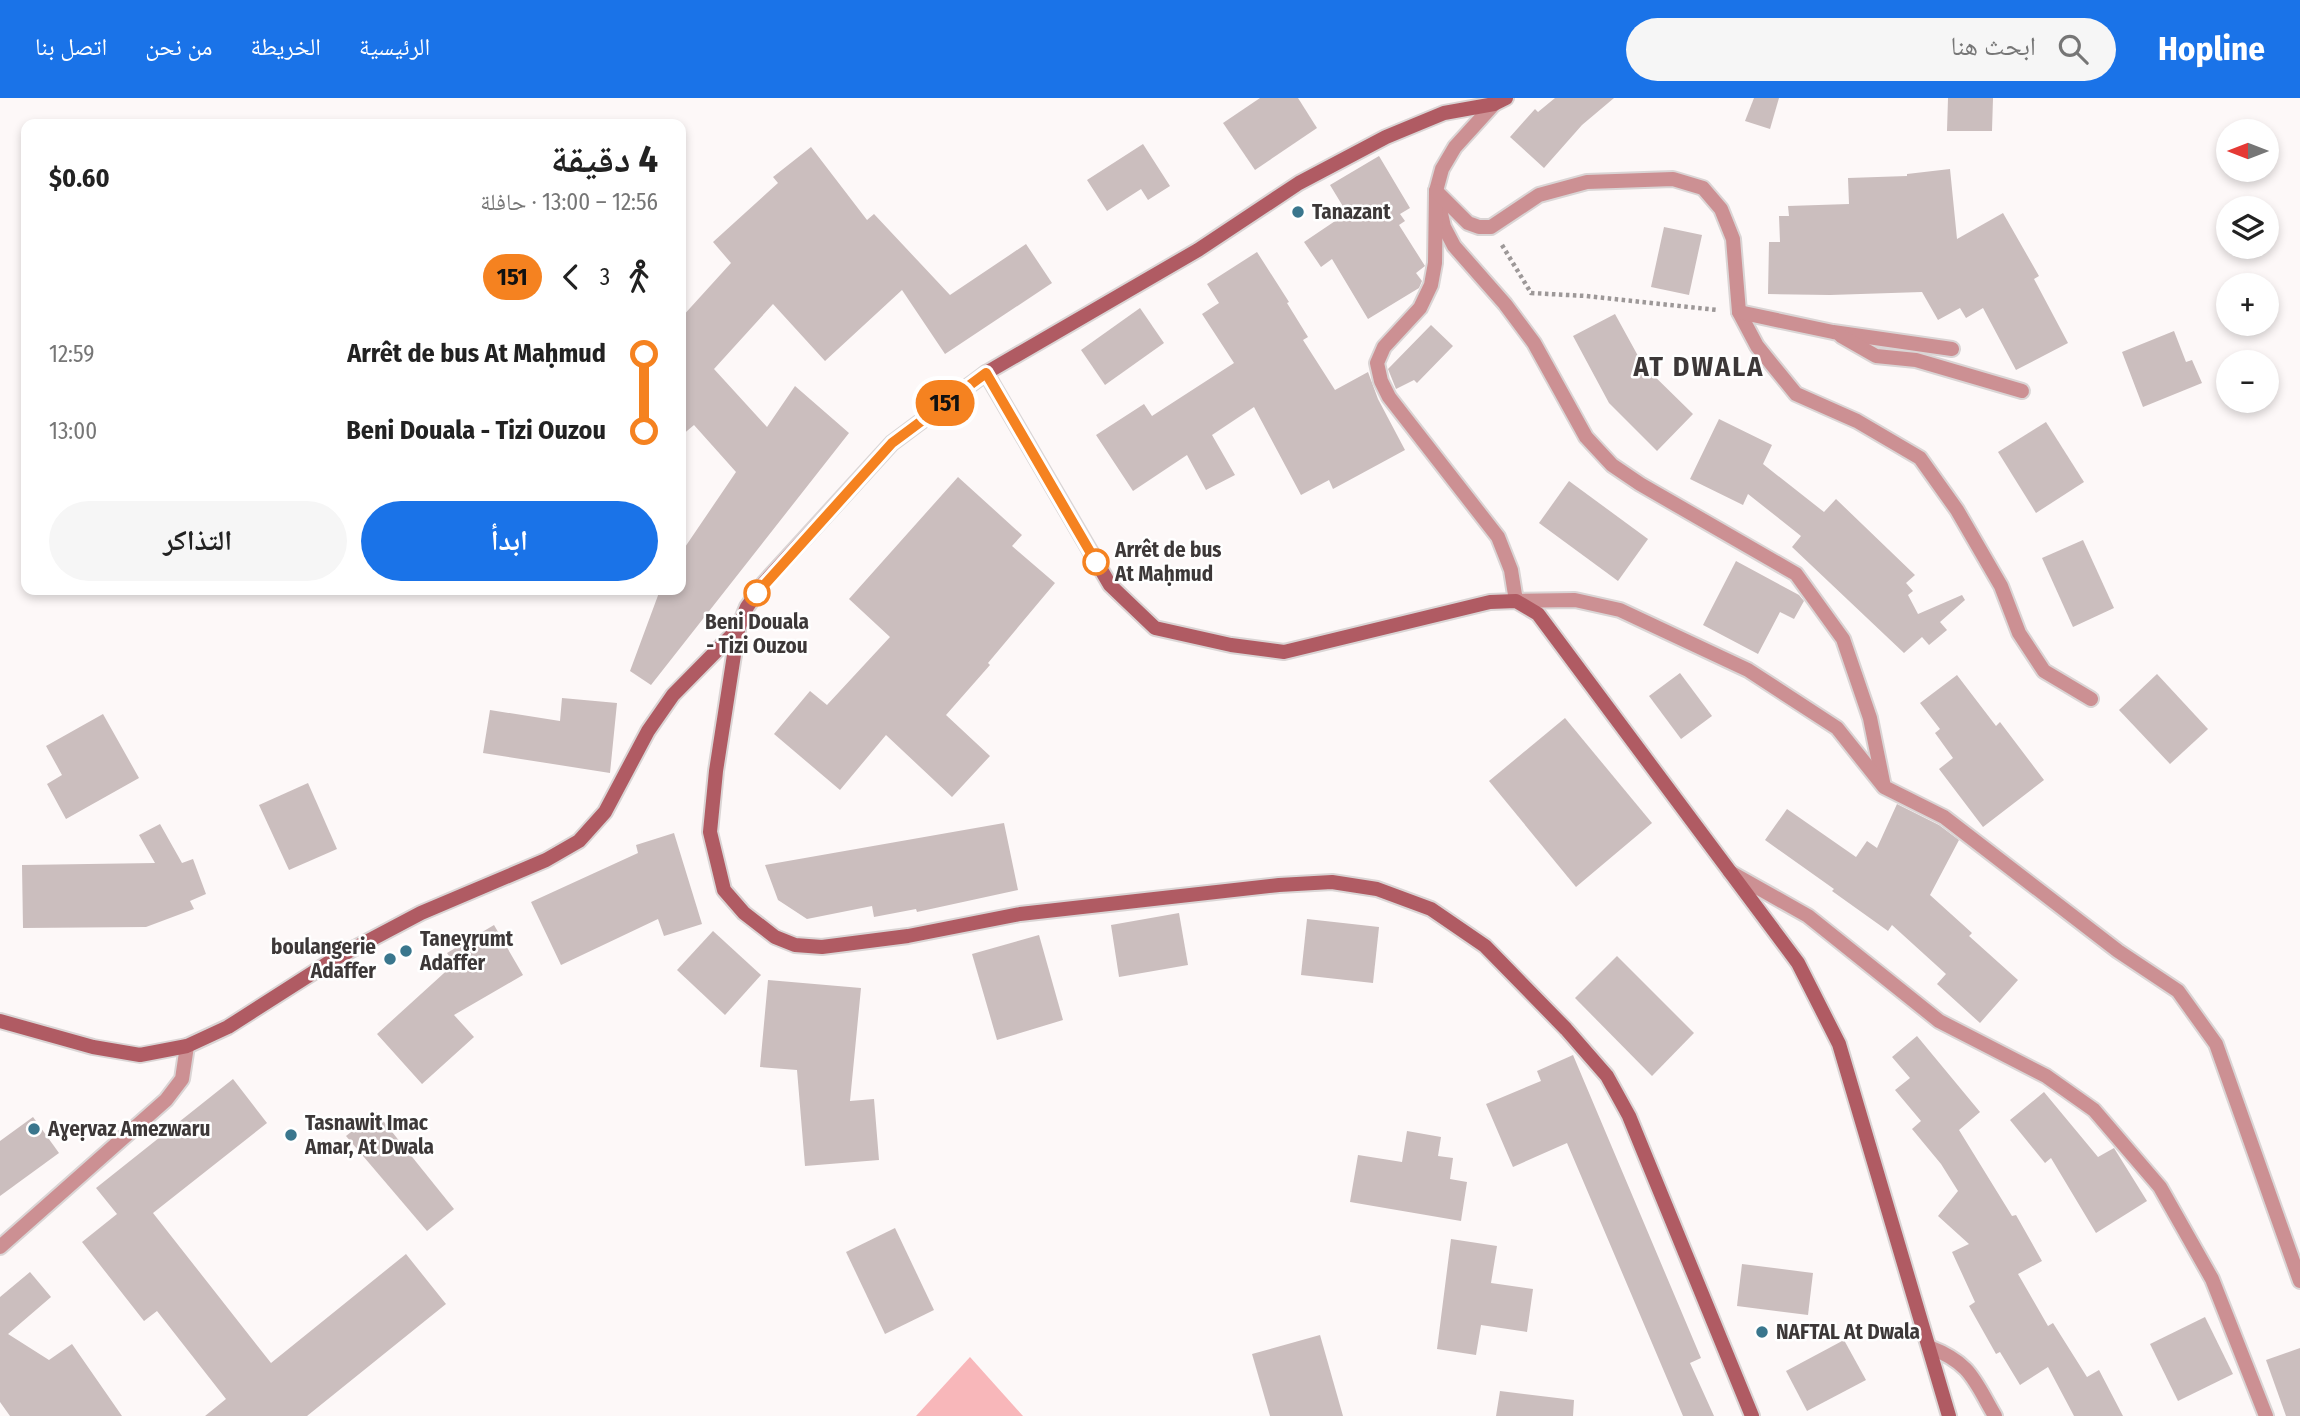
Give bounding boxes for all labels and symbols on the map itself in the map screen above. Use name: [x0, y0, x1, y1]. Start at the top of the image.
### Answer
north arrow: [2216, 119, 2278, 182]
place label: Tanazant: [1312, 199, 1391, 225]
marker: Tanazant: [1290, 204, 1306, 220]
district label: AT DWALA: [1632, 350, 1765, 383]
line badge: 151: [905, 380, 985, 426]
place label: Arrêt de bus At Maḥmud: [1114, 537, 1222, 587]
marker: Arrêt de bus At Maḥmud: [1083, 549, 1109, 575]
marker: Beni Douala - Tizi Ouzou: [744, 580, 770, 606]
place label: Beni Douala - Tizi Ouzou: [705, 609, 809, 659]
place label: Taneɣṛumt Adaffer: [419, 926, 514, 976]
place label: boulangerie Adaffer: [271, 934, 376, 984]
marker: Taneɣṛumt Adaffer: [398, 943, 414, 959]
marker: boulangerie Adaffer: [382, 951, 398, 967]
place label: Tasnawit Imac Amar, At Dwala: [304, 1110, 434, 1160]
place label: Aɣeṛvaz Amezwaru: [47, 1116, 210, 1142]
marker: Aɣeṛvaz Amezwaru: [26, 1121, 42, 1137]
marker: Tasnawit Imac Amar, At Dwala: [283, 1127, 299, 1143]
place label: NAFTAL At Dwala: [1776, 1319, 1920, 1345]
marker: NAFTAL At Dwala: [1754, 1324, 1770, 1340]

